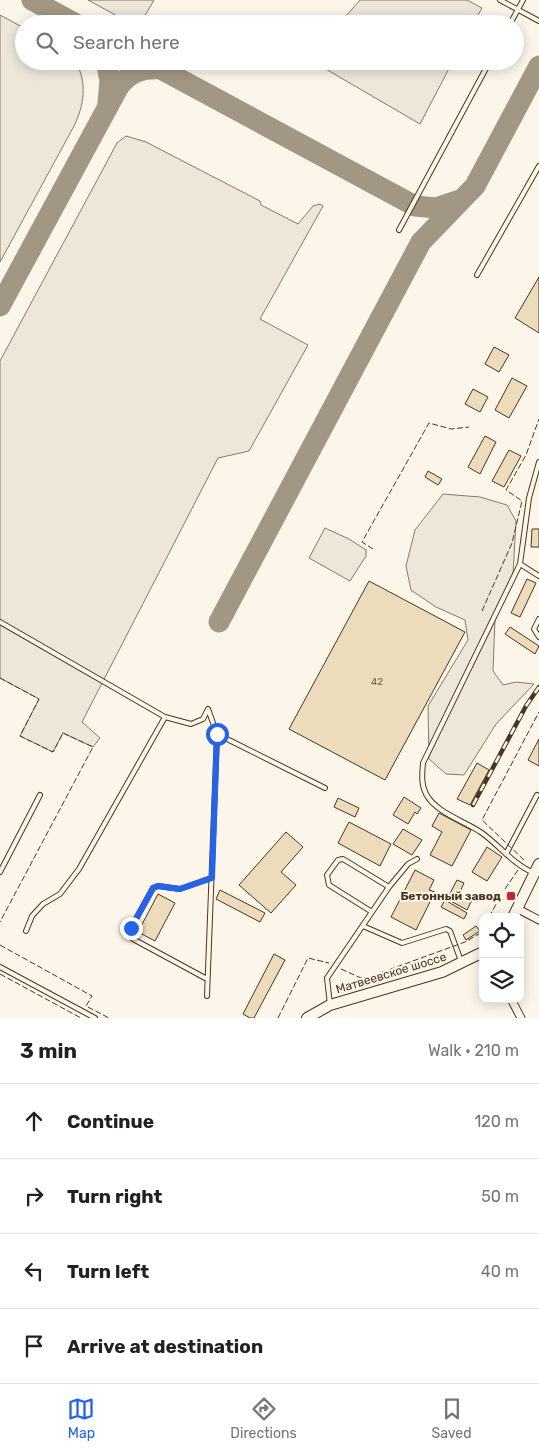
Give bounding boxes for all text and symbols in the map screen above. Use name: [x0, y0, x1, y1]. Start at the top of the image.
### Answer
search box: [15, 15, 524, 70]
icon: search: [33, 29, 61, 57]
text: Search here: [73, 31, 180, 54]
house number: 42: [371, 676, 383, 688]
route start: [206, 723, 229, 746]
place label: Бетонный завод: [400, 889, 501, 903]
marker: Бетонный завод: [505, 890, 517, 902]
map controls: [479, 913, 524, 1003]
button: locate: [479, 913, 524, 958]
route end: [120, 917, 143, 940]
street label: Матвеевское шоссе: [334, 949, 448, 996]
button: layers: [479, 958, 524, 1003]
text: 3 min: [20, 1038, 77, 1063]
text: Walk · 210 m: [428, 1041, 519, 1060]
icon: ahead: [20, 1107, 48, 1135]
text: Continue: [67, 1110, 154, 1133]
text: 120 m: [474, 1112, 519, 1131]
icon: right: [20, 1182, 48, 1210]
text: Turn right: [67, 1185, 162, 1208]
text: 50 m: [481, 1187, 519, 1206]
icon: left: [20, 1257, 48, 1285]
text: Turn left: [67, 1260, 149, 1283]
text: 40 m: [481, 1262, 519, 1281]
icon: arrive: [20, 1332, 48, 1360]
text: Arrive at destination: [67, 1335, 263, 1358]
tab: Map: [67, 1395, 95, 1442]
tab: Directions: [230, 1395, 297, 1442]
tab: Saved: [432, 1395, 472, 1442]

